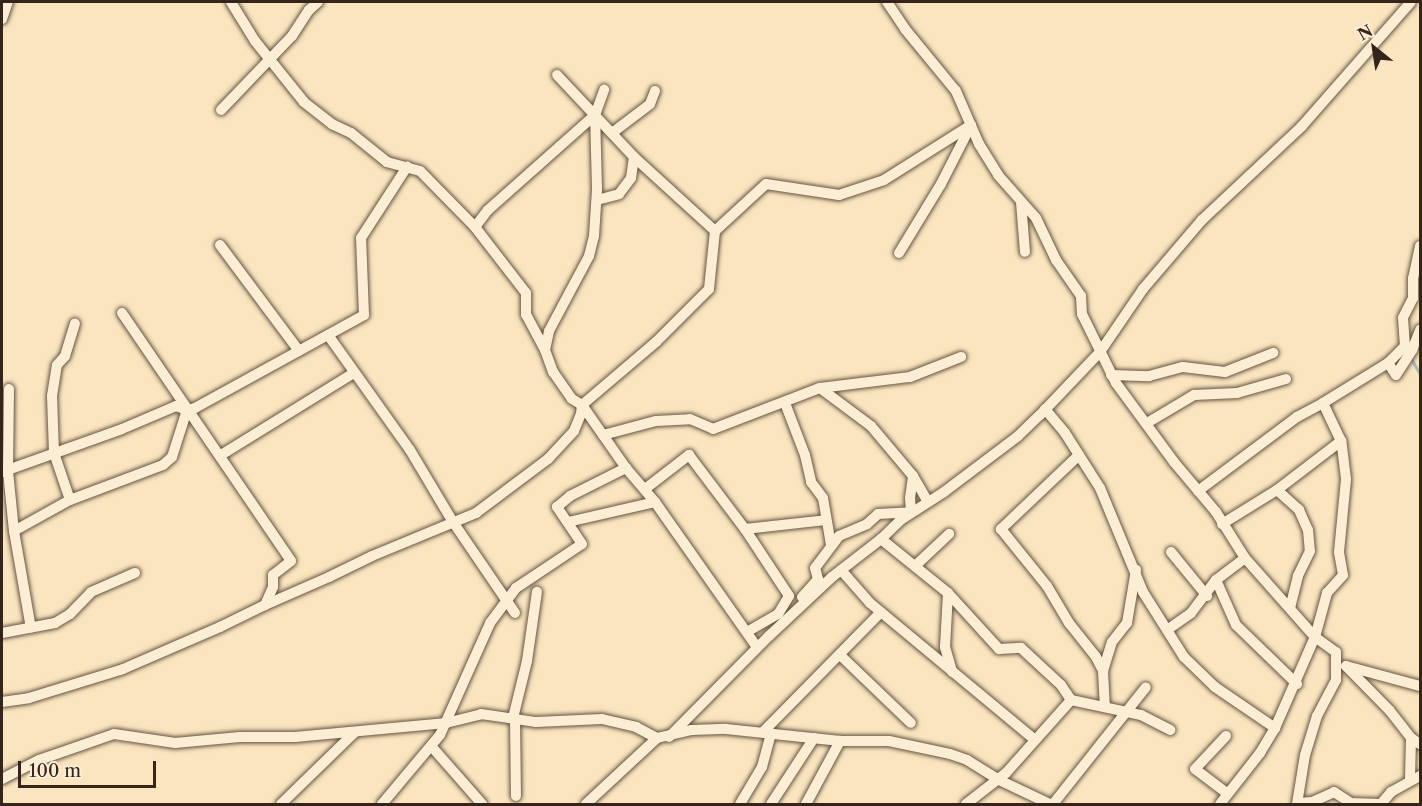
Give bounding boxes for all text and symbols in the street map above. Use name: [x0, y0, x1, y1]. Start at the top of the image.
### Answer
north arrow: [1344, 18, 1404, 78]
text: N: [1354, 20, 1376, 45]
scale bar: [21, 749, 159, 787]
text: 100 m: [29, 760, 81, 782]

